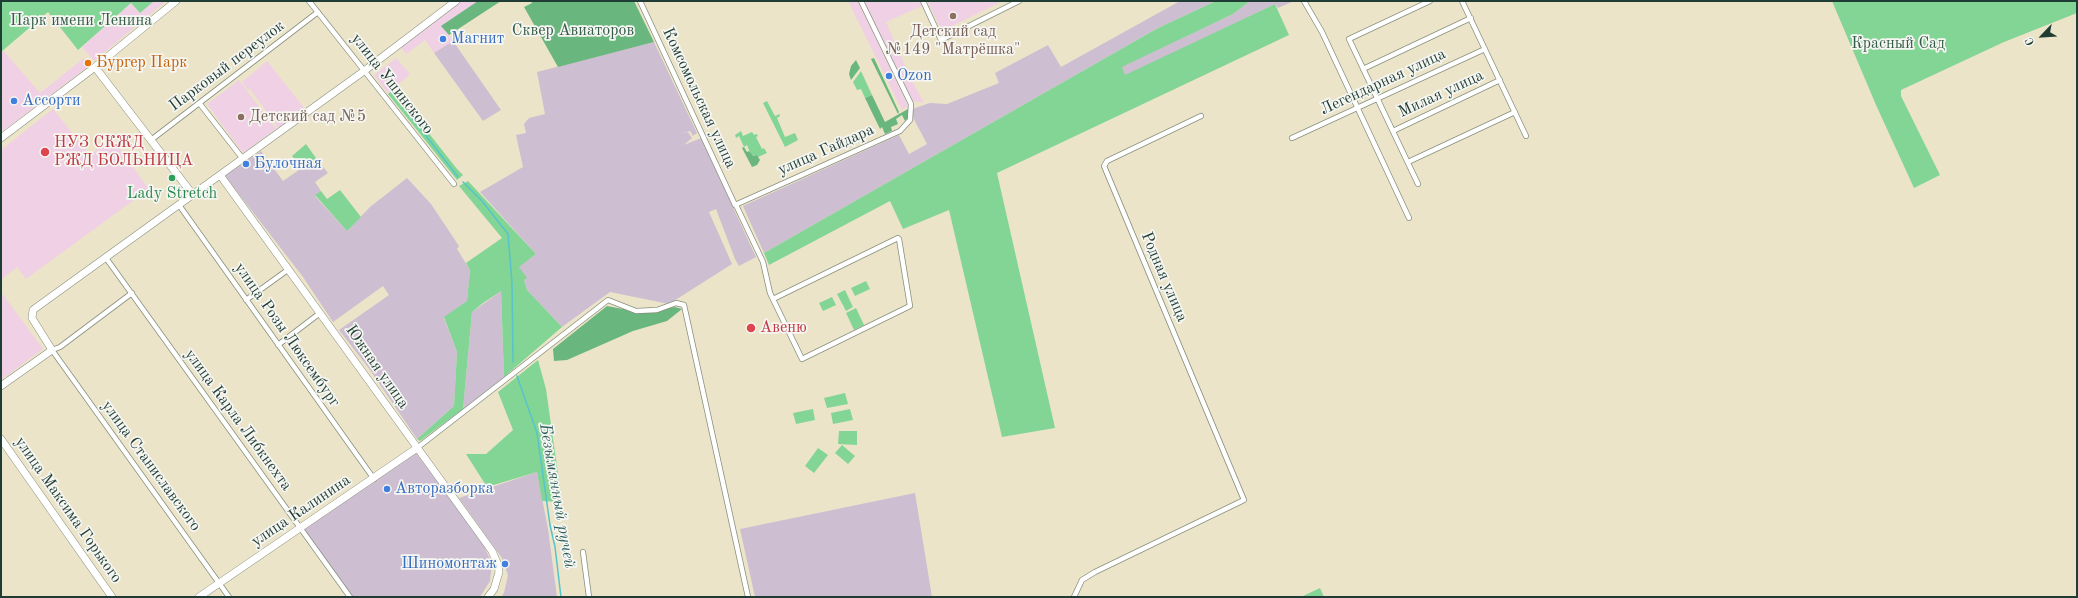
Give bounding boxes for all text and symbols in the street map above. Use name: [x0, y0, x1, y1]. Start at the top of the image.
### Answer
park label: Парк имени Ленина: [10, 11, 152, 31]
marker: Детский сад №149 "Матрёшка": [948, 11, 958, 21]
street label: Парковый переулок: [166, 16, 288, 116]
north arrow: [2022, 16, 2062, 56]
park label: Сквер Авиаторов: [512, 21, 634, 41]
place label: Детский сад №149 "Матрёшка": [886, 22, 1020, 60]
street label: Комсомольская улица: [658, 25, 740, 171]
place label: Магнит: [451, 29, 504, 49]
street label: улица Ушинского: [347, 30, 437, 138]
marker: Магнит: [438, 34, 448, 44]
park label: Красный Сад: [1851, 34, 1945, 54]
text: С: [2024, 36, 2037, 47]
street label: Легендарная улица: [1317, 44, 1449, 120]
place label: Бургер Парк: [96, 53, 187, 73]
marker: Бургер Парк: [83, 58, 93, 68]
place label: Ozon: [897, 66, 932, 86]
street label: Милая улица: [1395, 66, 1487, 122]
marker: Ozon: [884, 71, 894, 81]
place label: Ассорти: [22, 91, 81, 111]
marker: Ассорти: [9, 96, 19, 106]
place label: Детский сад №5: [249, 107, 366, 127]
marker: Детский сад №5: [236, 112, 246, 122]
street label: улица Гайдара: [775, 120, 877, 180]
place label: НУЗ СКЖД РЖД БОЛЬНИЦА: [54, 133, 193, 171]
marker: НУЗ СКЖД РЖД БОЛЬНИЦА: [39, 146, 51, 158]
place label: Булочная: [254, 154, 322, 174]
marker: Булочная: [241, 159, 251, 169]
marker: Lady Stretch: [167, 173, 177, 183]
place label: Lady Stretch: [127, 184, 217, 204]
street label: Родная улица: [1136, 229, 1192, 325]
street label: улица Розы Люксембург: [230, 259, 344, 411]
place label: Авеню: [760, 318, 807, 338]
street label: Южная улица: [341, 321, 413, 413]
marker: Авеню: [745, 322, 757, 334]
street label: улица Карла Либкнехта: [180, 345, 296, 495]
street label: улица Станиславского: [97, 397, 205, 535]
water label: Безымянный ручей: [534, 422, 580, 570]
street label: улица Максима Горького: [10, 433, 126, 587]
street label: улица Калинина: [248, 471, 354, 551]
place label: Авторазборка: [395, 479, 494, 499]
marker: Авторазборка: [382, 484, 392, 494]
place label: Шиномонтаж: [401, 554, 497, 574]
marker: Шиномонтаж: [500, 559, 510, 569]

